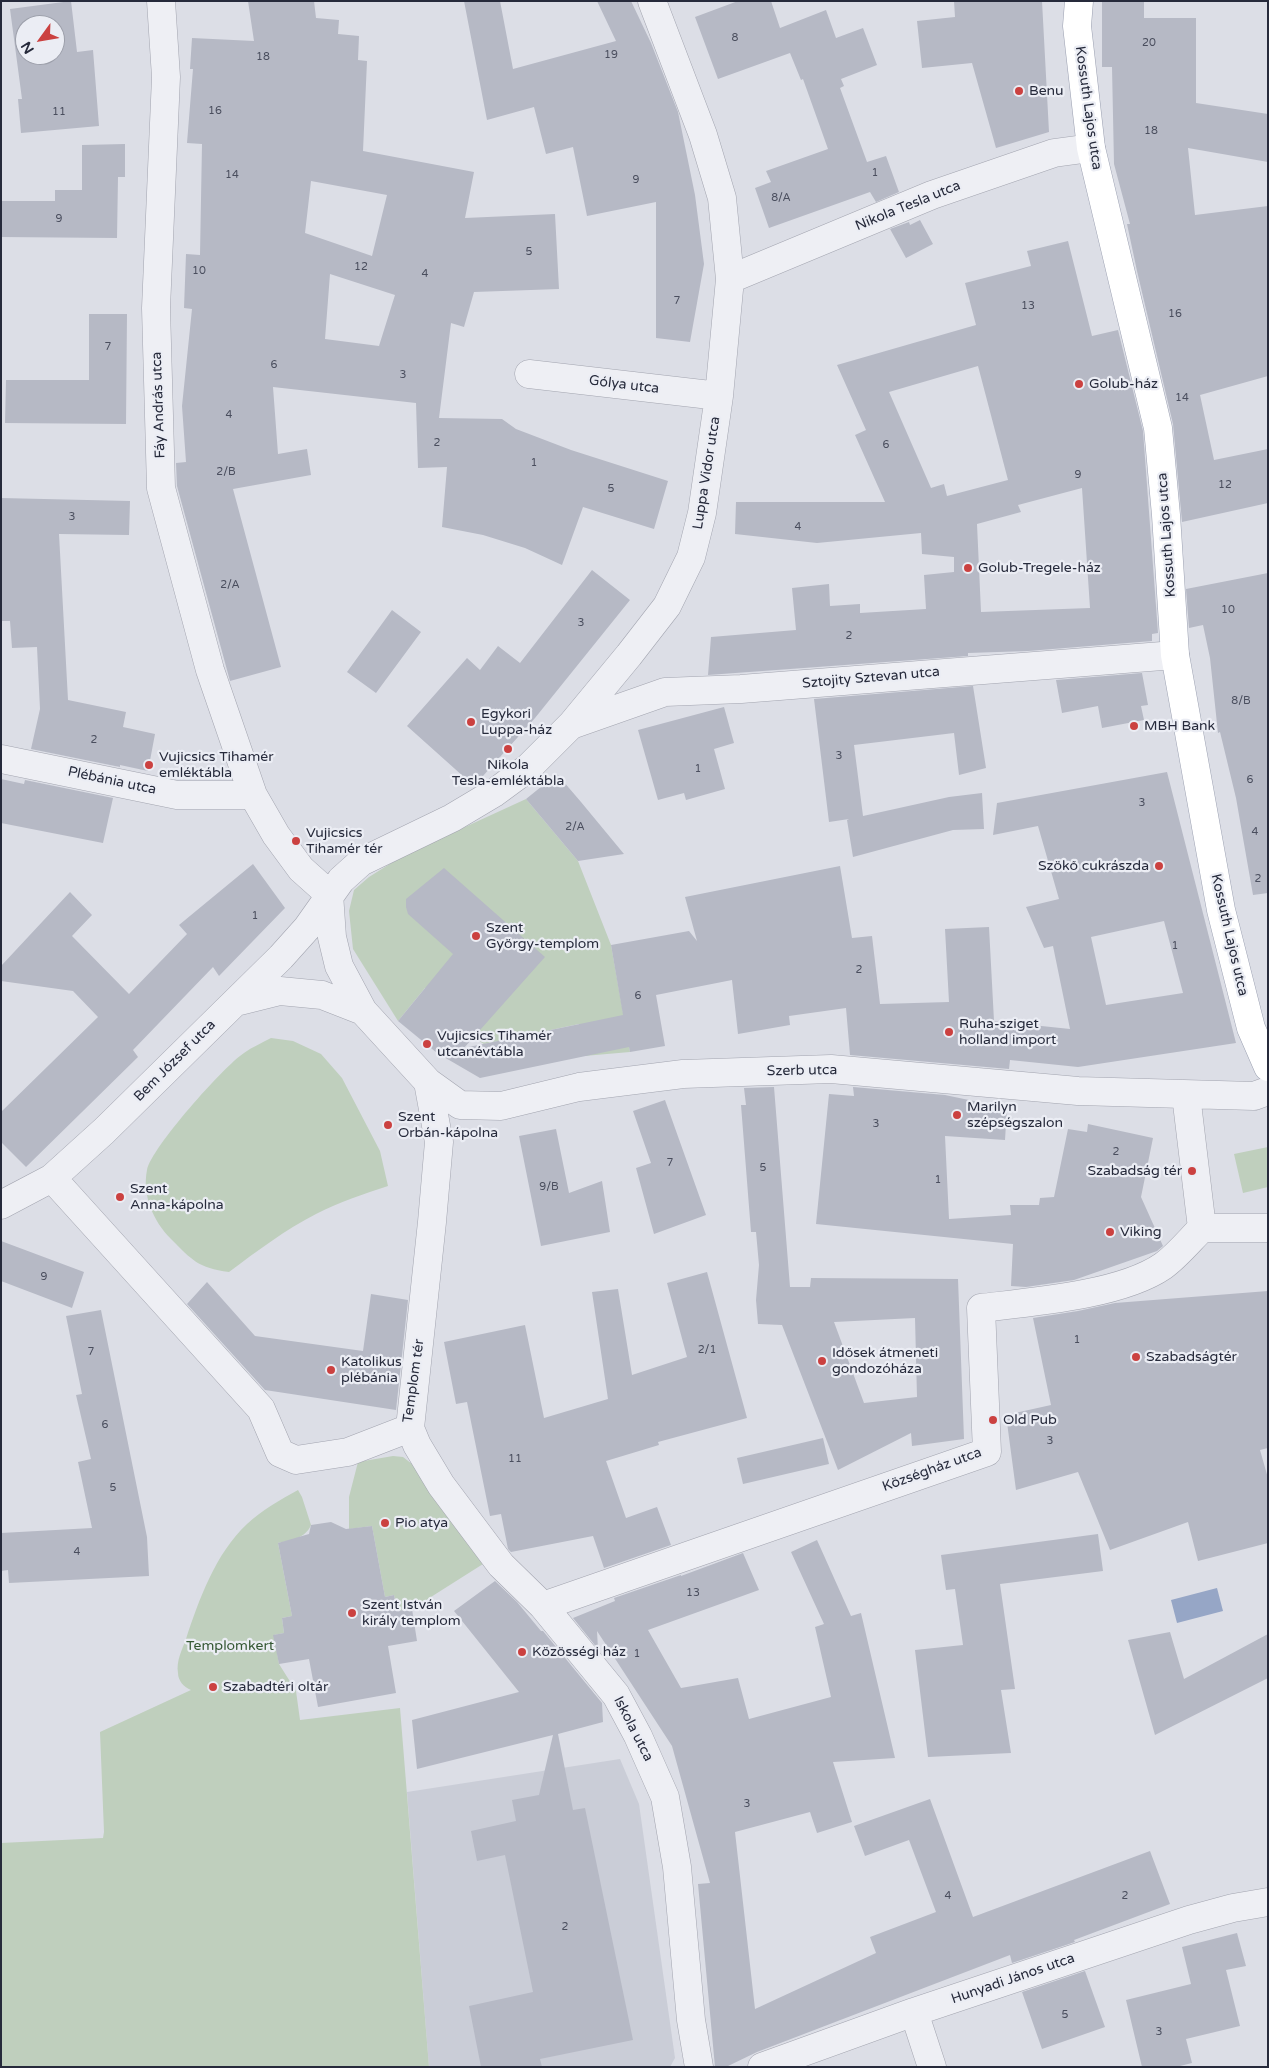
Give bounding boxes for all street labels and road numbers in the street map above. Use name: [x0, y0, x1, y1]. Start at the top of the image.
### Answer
street label: Kossuth Lajos utca: [1071, 45, 1105, 171]
street label: Nikola Tesla utca: [853, 177, 963, 235]
street label: Fáy András utca: [149, 351, 169, 459]
street label: Gólya utca: [588, 372, 660, 398]
street label: Luppa Vidor utca: [690, 415, 724, 531]
street label: Kossuth Lajos utca: [1154, 472, 1180, 598]
street label: Sztojity Sztevan utca: [802, 664, 940, 692]
street label: Plébánia utca: [66, 763, 158, 799]
street label: Kossuth Lajos utca: [1207, 872, 1251, 998]
street label: Bem József utca: [131, 1017, 219, 1105]
street label: Szerb utca: [767, 1062, 837, 1080]
street label: Templom tér: [400, 1338, 428, 1424]
street label: Községház utca: [880, 1444, 984, 1496]
street label: Iskola utca: [609, 1694, 657, 1764]
street label: Hunyadi János utca: [949, 1950, 1077, 2008]

